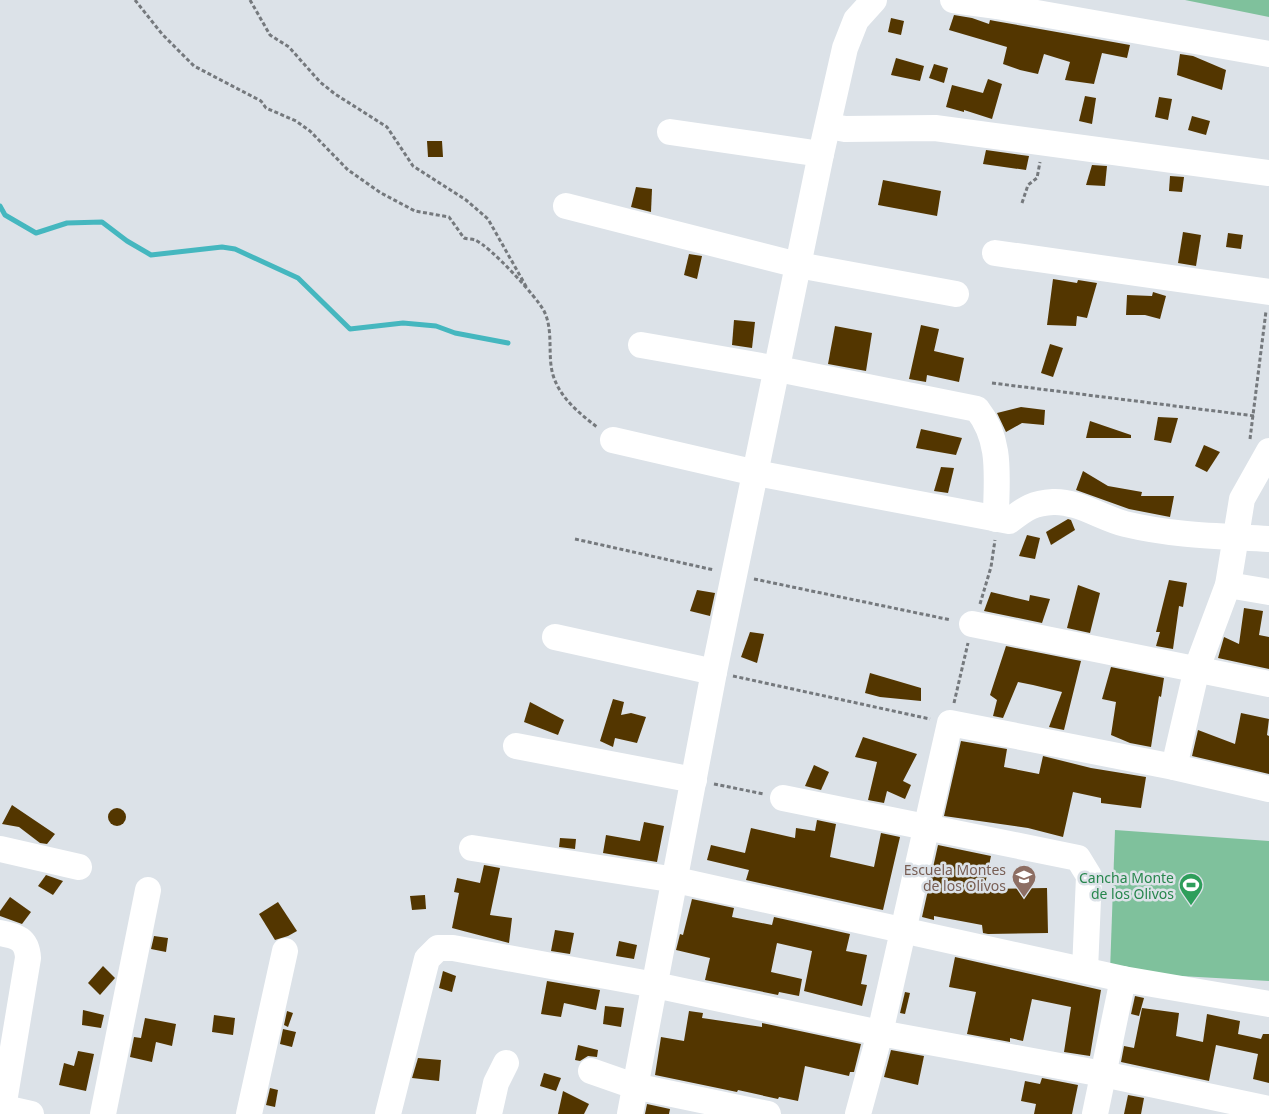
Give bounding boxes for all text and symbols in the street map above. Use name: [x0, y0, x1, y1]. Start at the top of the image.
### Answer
place label: Escuela Montes de los Olivos: [904, 860, 1006, 895]
school or university icon: Escuela Montes de los Olivos: [1011, 864, 1037, 898]
place label: Cancha Monte de los Olivos: [1079, 868, 1174, 903]
sports icon: Cancha Monte de los Olivos: [1178, 872, 1204, 906]

